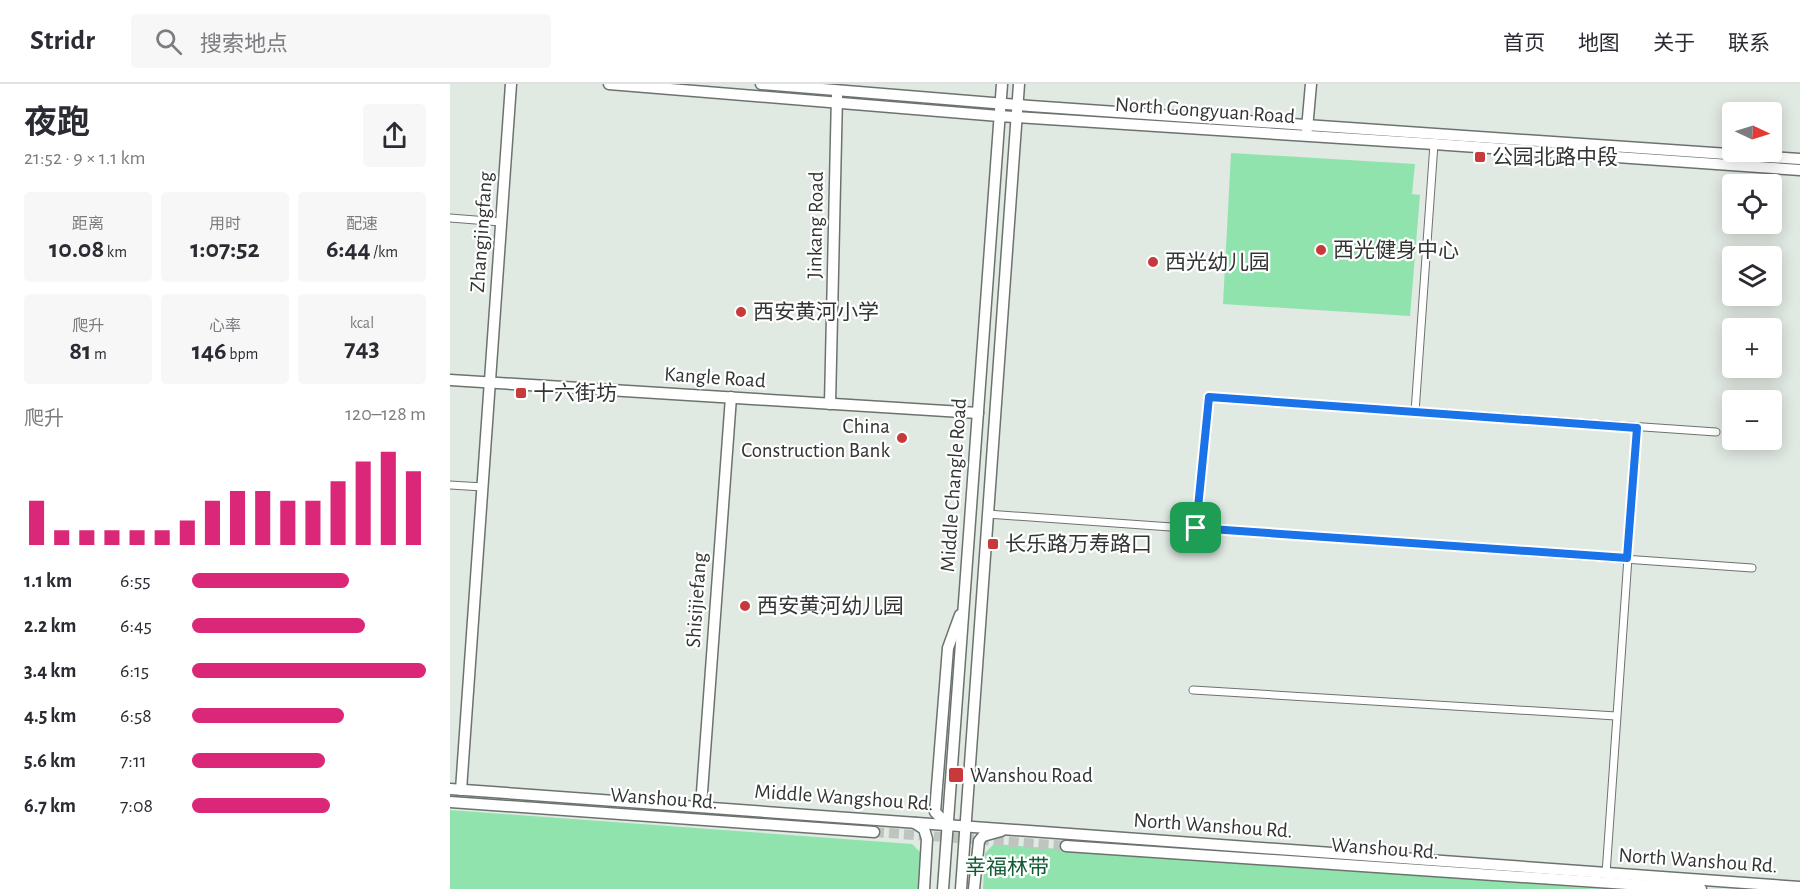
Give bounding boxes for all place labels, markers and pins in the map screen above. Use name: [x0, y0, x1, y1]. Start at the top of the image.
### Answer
place label: 公园北路中段: [1492, 146, 1618, 168]
marker: 公园北路中段: [1473, 150, 1487, 164]
place label: 西光健身中心: [1333, 239, 1459, 261]
marker: 西光健身中心: [1314, 243, 1328, 257]
place label: 西光幼儿园: [1165, 251, 1270, 273]
marker: 西光幼儿园: [1146, 255, 1160, 269]
place label: 西安黄河小学: [753, 301, 879, 323]
marker: 西安黄河小学: [734, 305, 748, 319]
place label: 十六街坊: [533, 382, 617, 404]
marker: 十六街坊: [514, 386, 528, 400]
place label: China Construction Bank: [741, 416, 890, 461]
marker: China Construction Bank: [895, 431, 909, 445]
pin: [1170, 502, 1221, 553]
place label: 长乐路万寿路口: [1005, 533, 1152, 555]
marker: 长乐路万寿路口: [986, 537, 1000, 551]
place label: 西安黄河幼儿园: [757, 595, 904, 617]
marker: 西安黄河幼儿园: [738, 599, 752, 613]
place label: Wanshou Road: [970, 765, 1093, 786]
marker: Wanshou Road: [947, 766, 965, 784]

